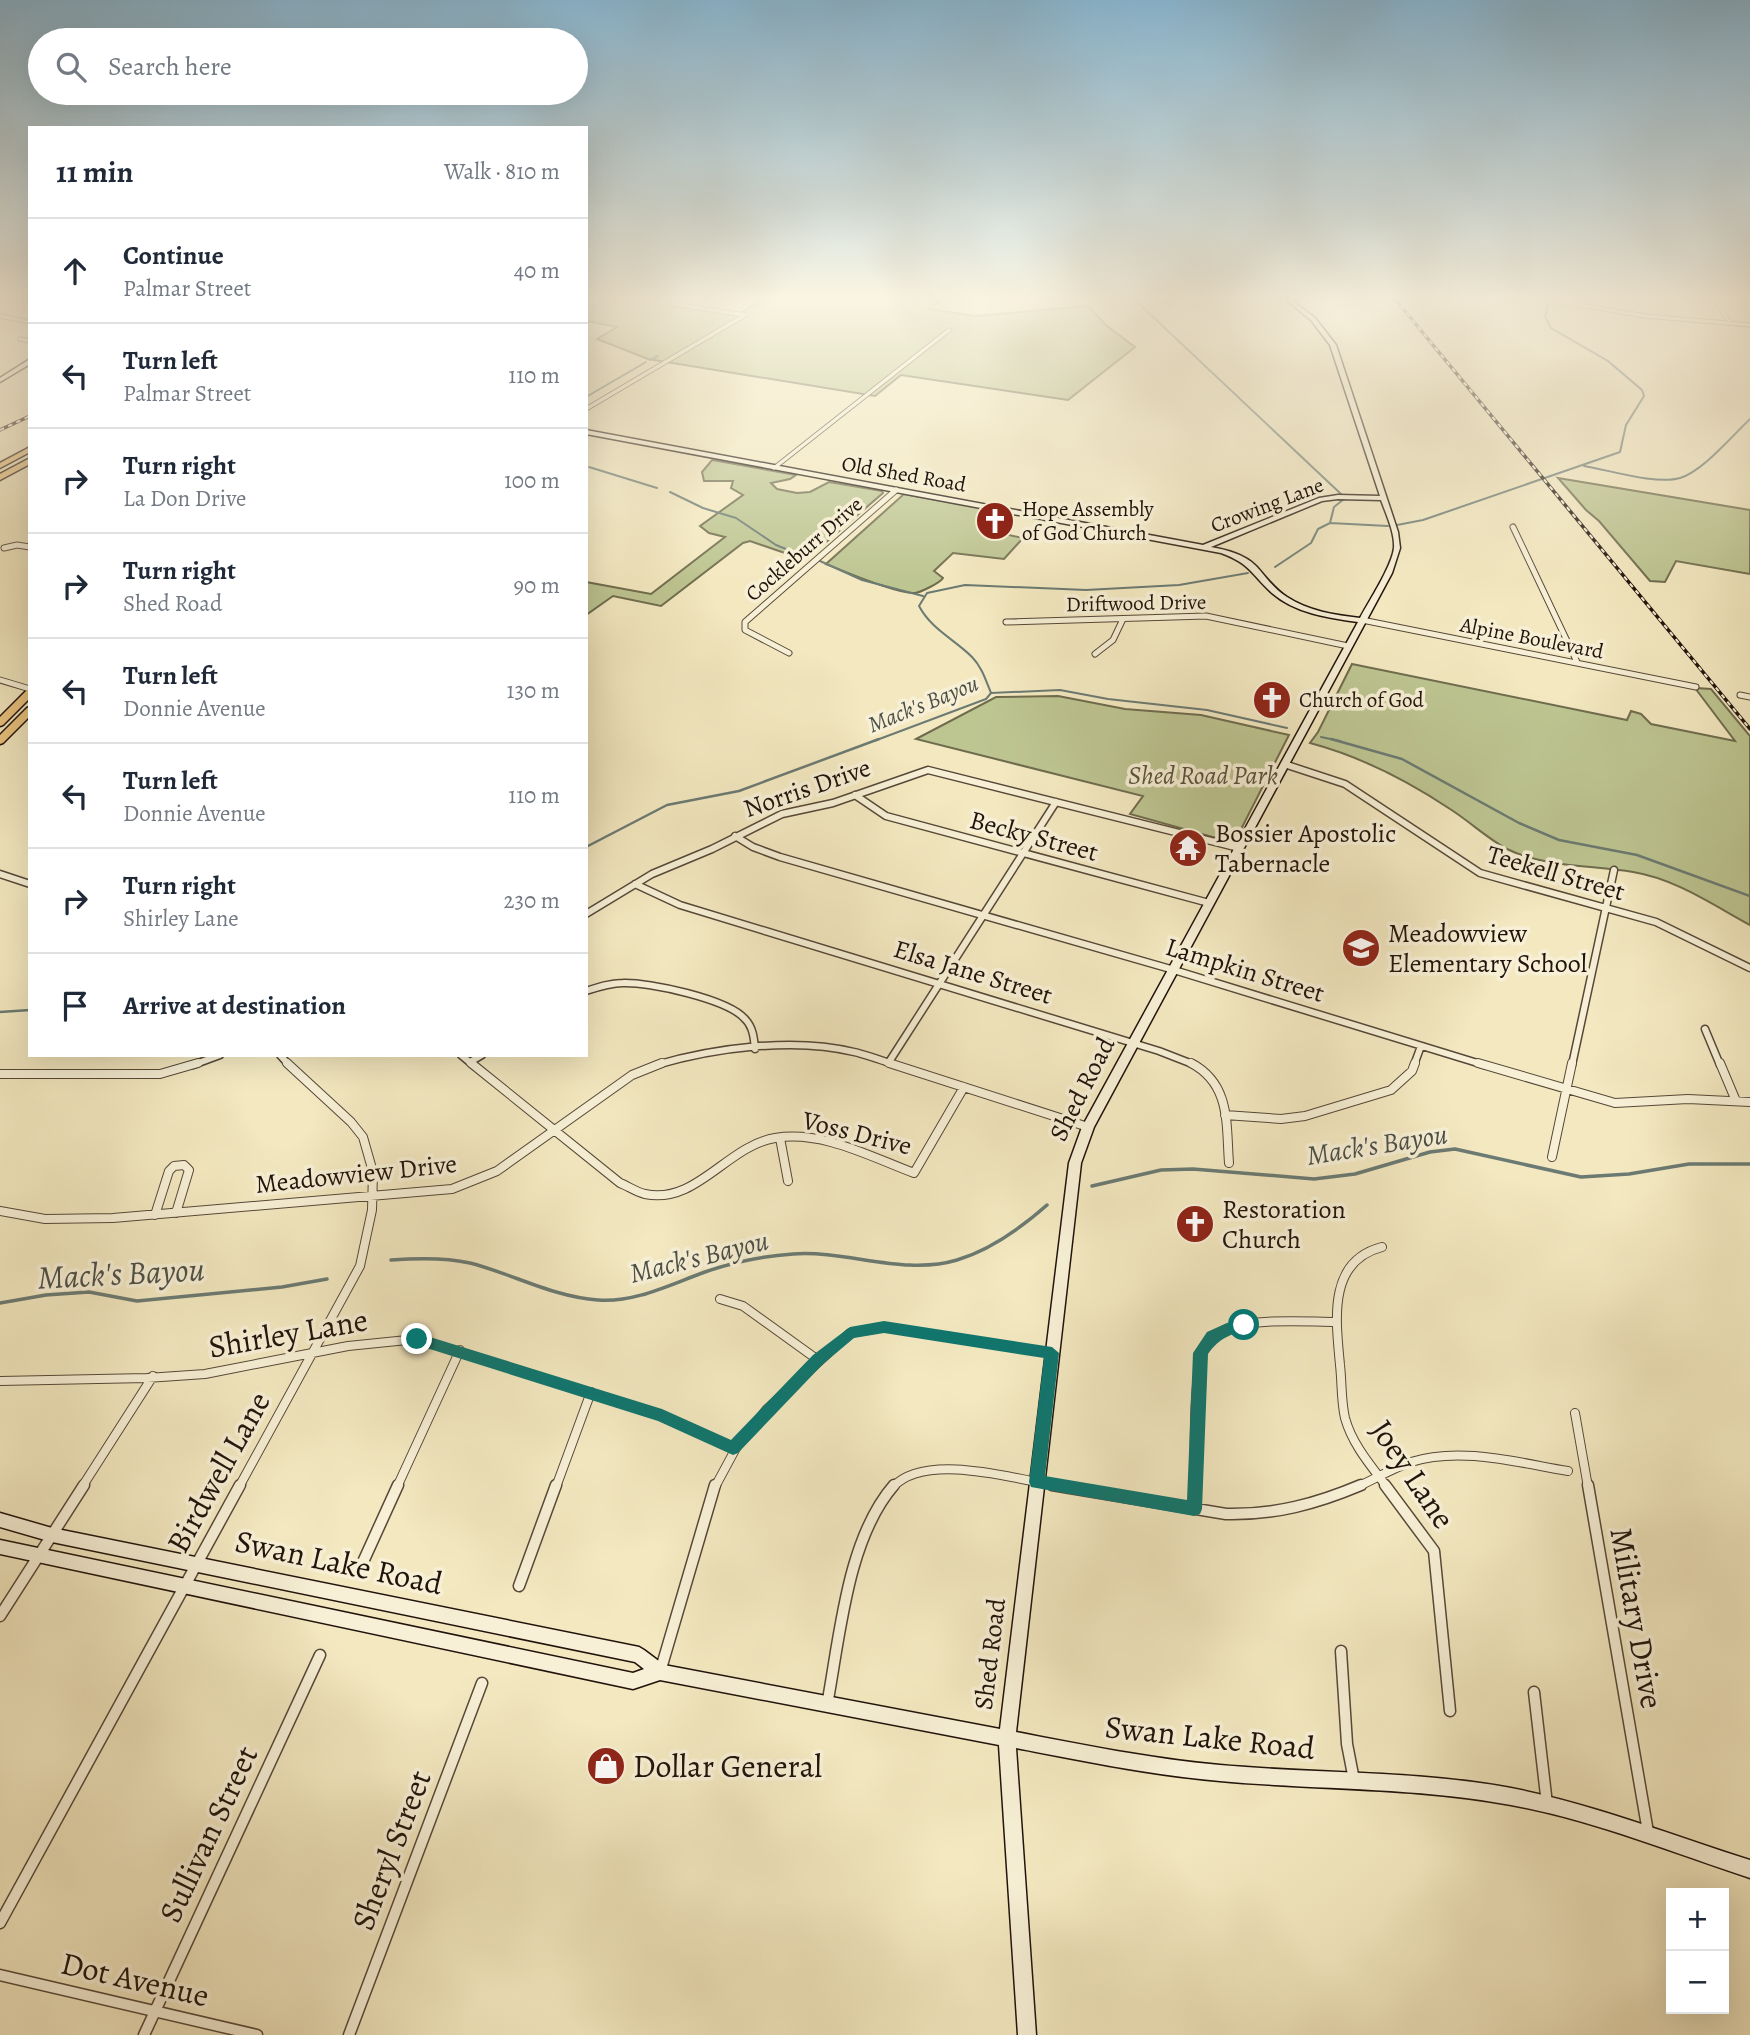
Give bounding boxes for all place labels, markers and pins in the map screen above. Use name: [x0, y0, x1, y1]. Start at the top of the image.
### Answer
place label: Hope Assembly of God Church: [1022, 495, 1154, 547]
church icon: Hope Assembly of God Church: [974, 500, 1016, 542]
church icon: Church of God: [1251, 679, 1293, 721]
place label: Church of God: [1299, 686, 1424, 714]
place label: Bossier Apostolic Tabernacle: [1215, 816, 1396, 881]
temple icon: Bossier Apostolic Tabernacle: [1167, 827, 1209, 869]
place label: Meadowview Elementary School: [1388, 916, 1587, 981]
school or university icon: Meadowview Elementary School: [1340, 927, 1382, 969]
place label: Restoration Church: [1222, 1192, 1346, 1257]
church icon: Restoration Church: [1174, 1203, 1216, 1245]
place label: Dollar General: [633, 1744, 822, 1788]
shop icon: Dollar General: [585, 1745, 627, 1787]

